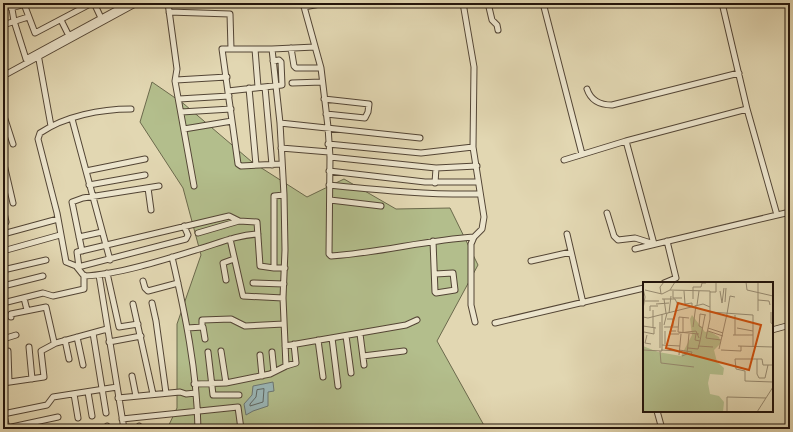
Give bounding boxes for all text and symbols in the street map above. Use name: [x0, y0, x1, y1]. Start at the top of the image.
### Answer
inset map: [643, 282, 773, 412]

